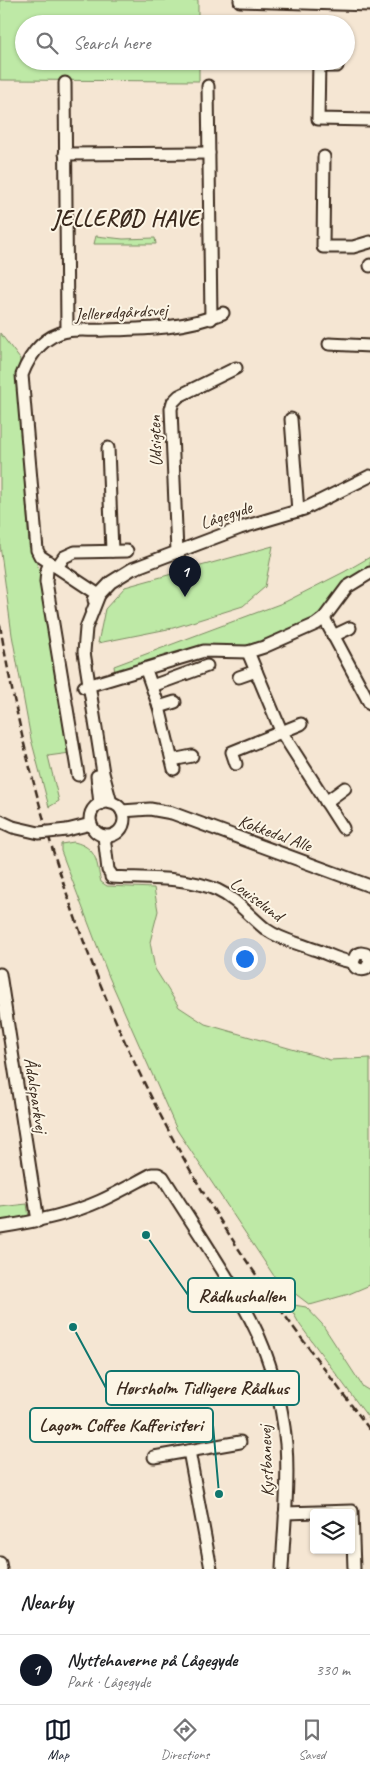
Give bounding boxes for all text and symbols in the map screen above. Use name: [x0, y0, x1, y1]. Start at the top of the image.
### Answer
search box: [15, 15, 355, 70]
icon: search: [33, 29, 61, 57]
text: Search here: [73, 31, 150, 55]
district label: JELLERØD HAVE: [50, 205, 202, 233]
street label: Jellerødgårdsvej: [73, 298, 170, 325]
street label: Udsigten: [143, 414, 167, 467]
street label: Lågegyde: [197, 496, 256, 534]
pin: 1: [169, 556, 201, 597]
street label: Kokkedal Alle: [235, 810, 316, 857]
street label: Louiselund: [226, 872, 290, 928]
your location: [232, 946, 258, 972]
street label: Ådalsparkvej: [19, 1056, 53, 1136]
callout: Rådhushallen: [188, 1278, 295, 1312]
text: Rådhushallen: [198, 1284, 287, 1308]
callout: Hørsholm Tidligere Rådhus: [106, 1371, 299, 1405]
text: Hørsholm Tidligere Rådhus: [115, 1376, 291, 1400]
callout: Lagom Coffee Kafferisteri: [30, 1408, 213, 1442]
text: Lagom Coffee Kafferisteri: [39, 1413, 205, 1437]
street label: Kystbanevej: [254, 1423, 278, 1497]
map controls: [310, 1509, 355, 1554]
button: layers: [310, 1509, 355, 1554]
text: Nearby: [20, 1589, 73, 1615]
text: Nyttehaverne på Lågegyde: [67, 1648, 237, 1672]
text: 1: [32, 1660, 40, 1680]
text: 330 m: [316, 1660, 350, 1680]
text: Park · Lågegyde: [67, 1672, 150, 1692]
tab: Map: [44, 1716, 72, 1763]
tab: Directions: [161, 1716, 209, 1763]
tab: Saved: [298, 1716, 326, 1763]

